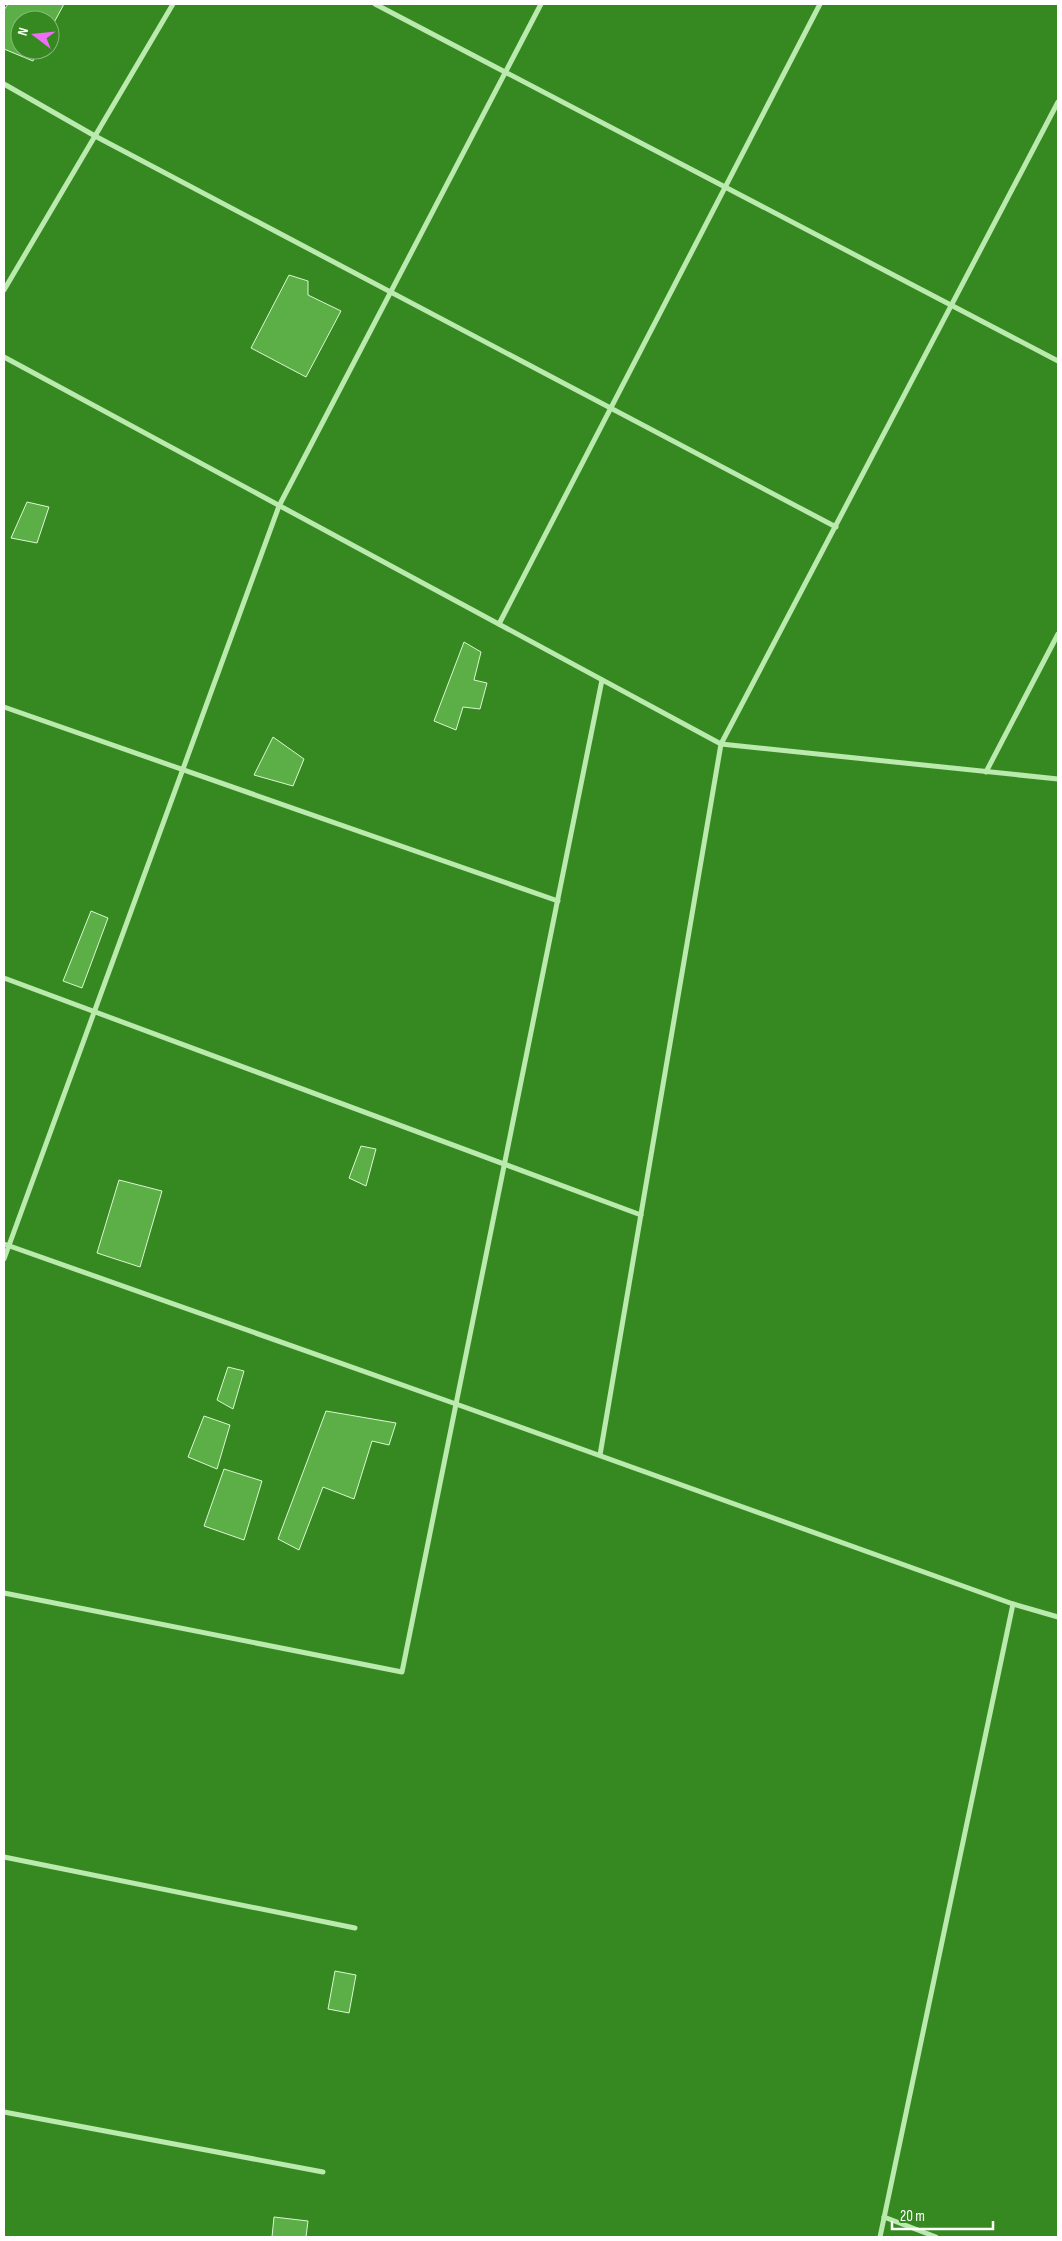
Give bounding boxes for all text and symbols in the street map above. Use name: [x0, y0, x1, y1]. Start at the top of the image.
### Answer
north arrow: [10, 10, 60, 60]
text: N: [14, 26, 32, 37]
scale bar: [892, 2198, 993, 2230]
text: 20 m: [900, 2207, 925, 2226]

